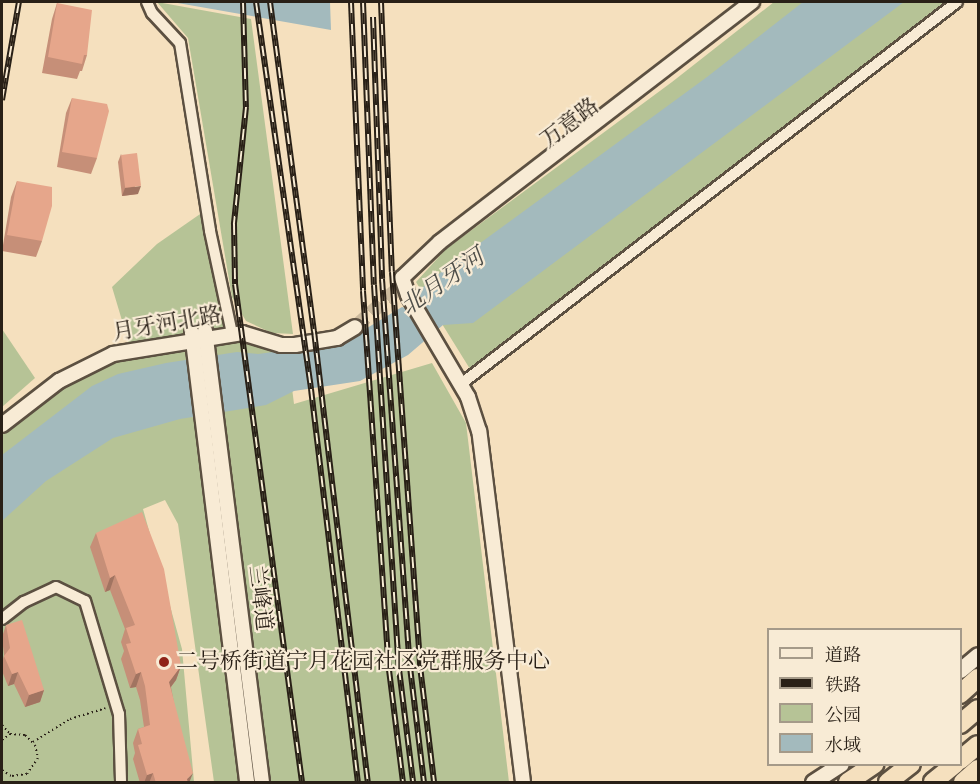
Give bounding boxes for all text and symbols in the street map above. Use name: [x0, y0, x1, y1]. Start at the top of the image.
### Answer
street label: 万意路: [536, 93, 604, 153]
water label: 北月牙河: [395, 244, 491, 322]
street label: 月牙河北路: [111, 301, 223, 347]
street label: 兰峰道: [243, 564, 277, 632]
legend: [767, 628, 962, 766]
text: 道路: [825, 644, 861, 667]
place label: 二号桥街道宁月花园社区党群服务中心: [176, 649, 550, 675]
marker: 二号桥街道宁月花园社区党群服务中心: [157, 655, 171, 669]
text: 铁路: [825, 674, 861, 697]
text: 公园: [825, 704, 861, 727]
text: 水域: [825, 734, 861, 757]

